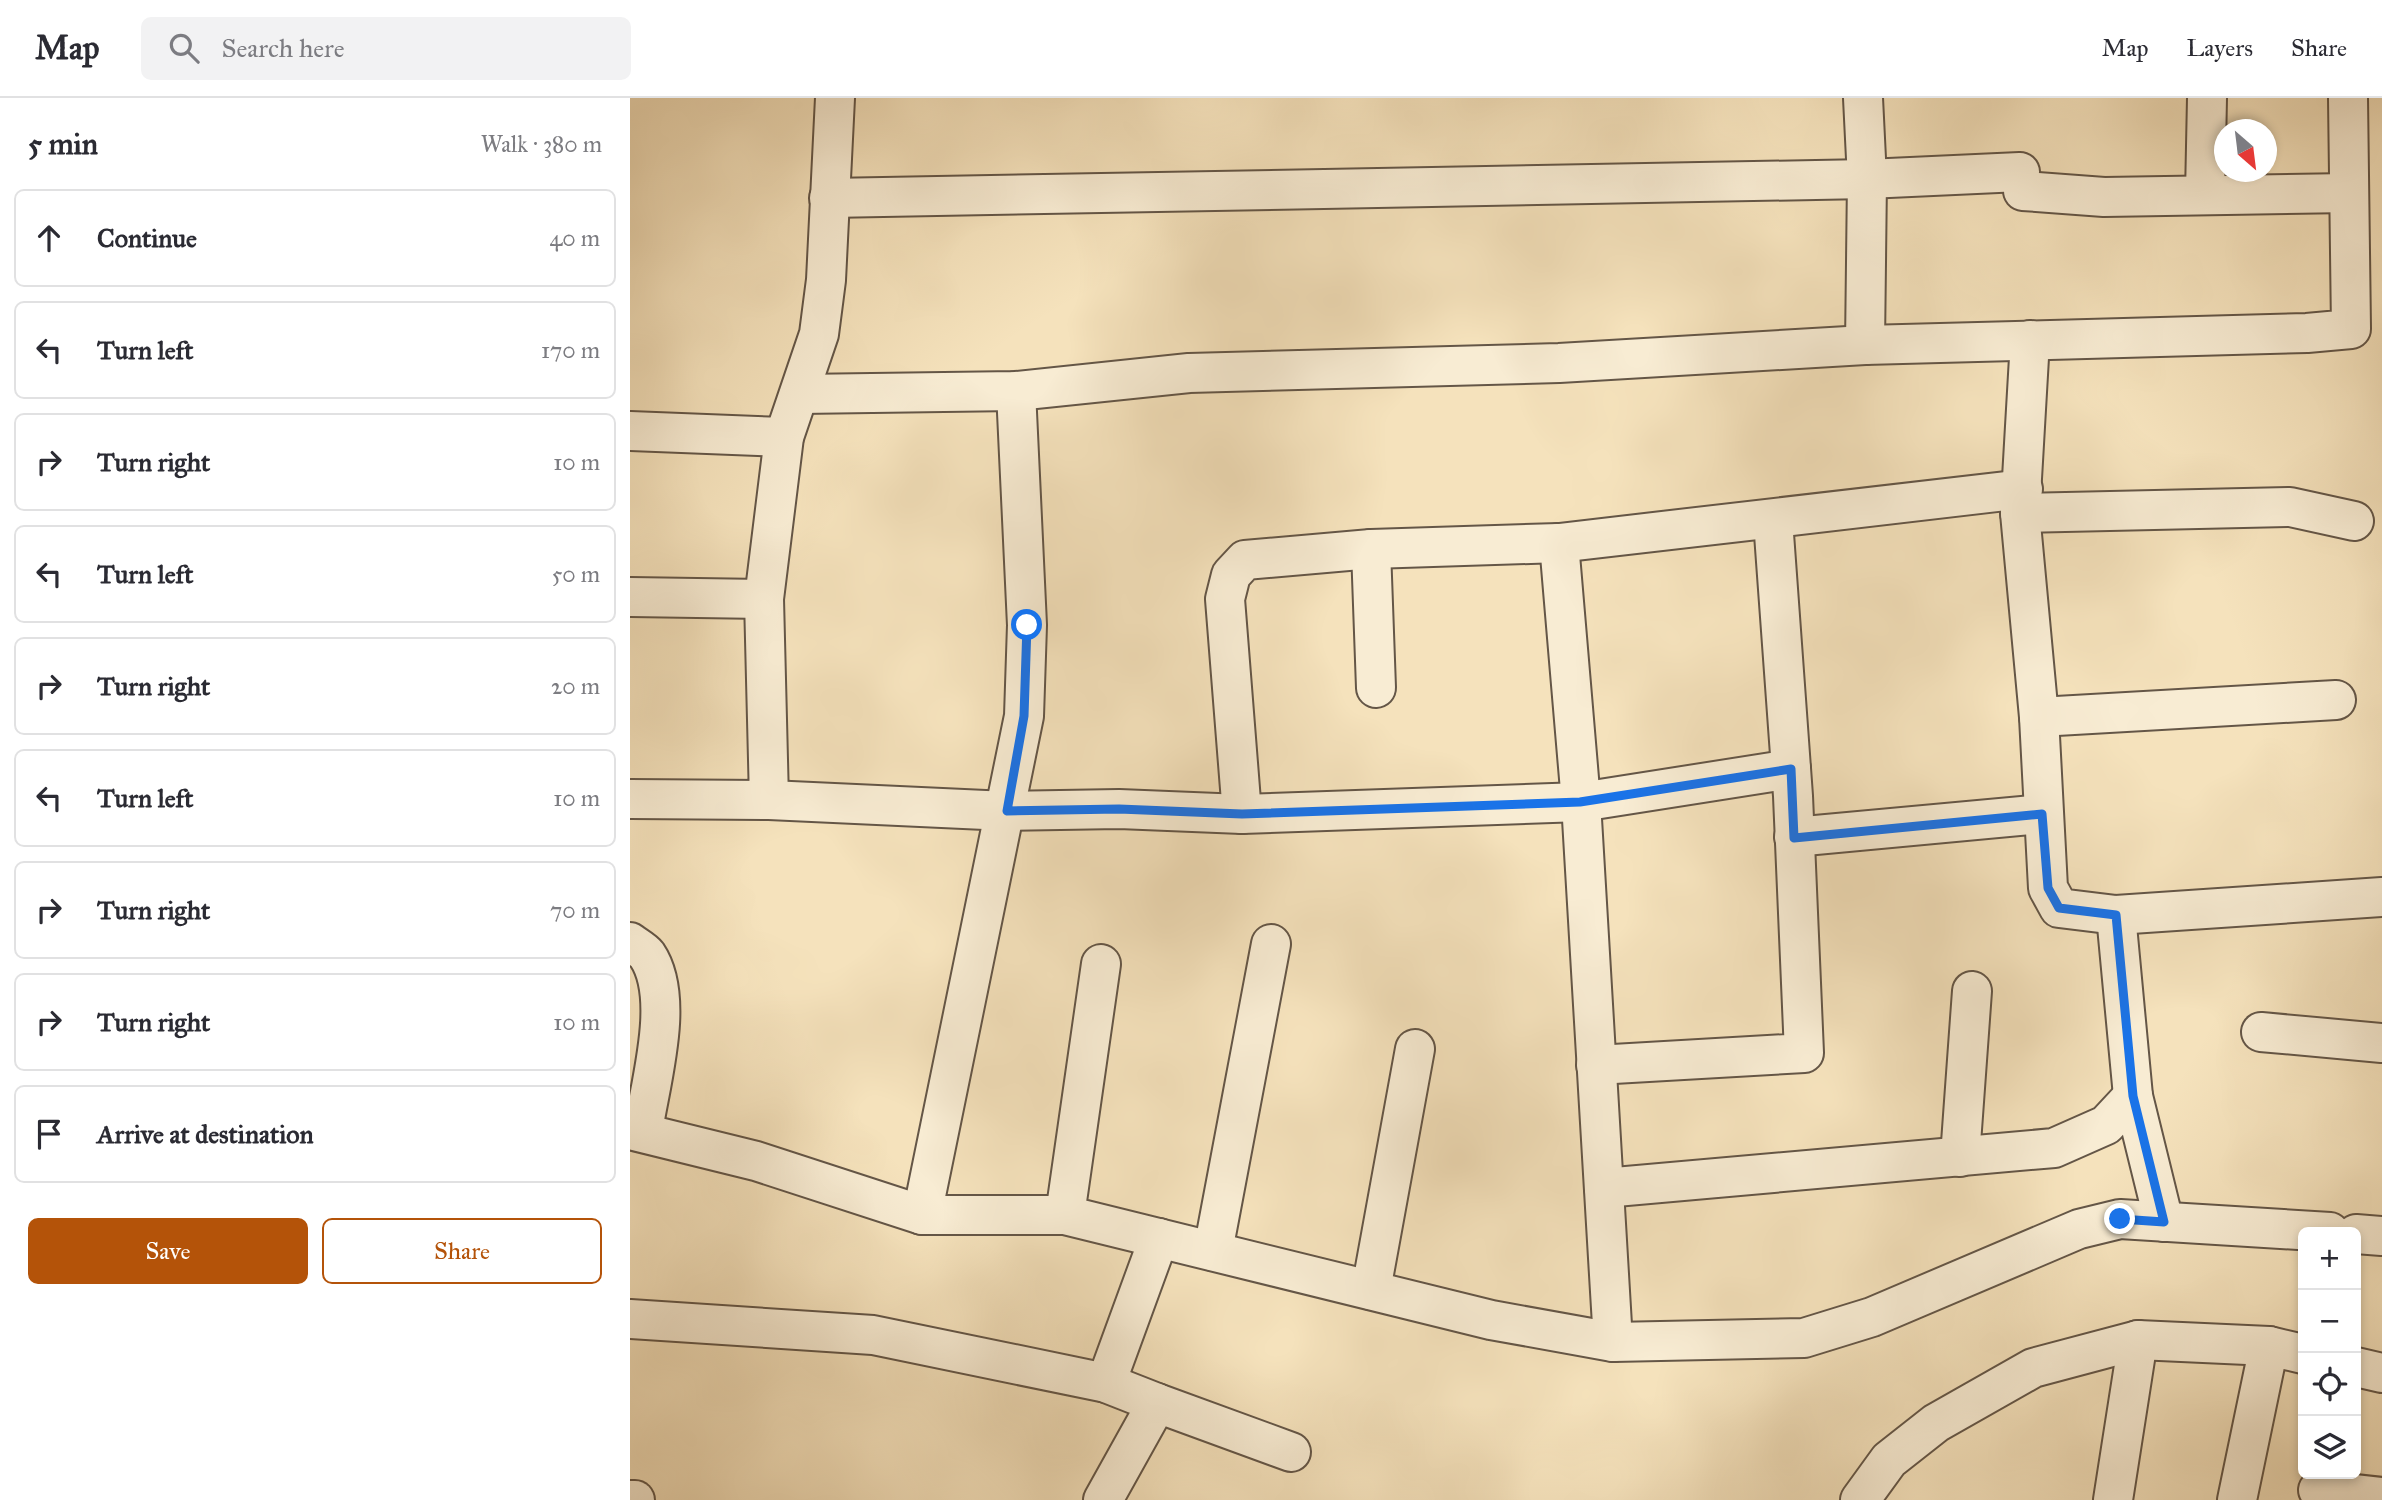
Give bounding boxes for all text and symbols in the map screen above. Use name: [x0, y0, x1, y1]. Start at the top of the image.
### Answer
search box: [141, 17, 631, 80]
text: Map: [35, 28, 99, 68]
icon: search: [165, 29, 203, 67]
text: Search here: [221, 32, 345, 64]
text: Map: [2102, 33, 2149, 63]
text: Layers: [2187, 33, 2253, 63]
text: Share: [2291, 33, 2347, 63]
north arrow: [2214, 119, 2277, 182]
text: 5 min: [28, 126, 98, 162]
text: Walk · 380 m: [481, 130, 602, 158]
icon: ahead: [30, 219, 68, 257]
text: Continue: [97, 222, 197, 254]
text: 40 m: [550, 224, 600, 252]
icon: left: [30, 331, 68, 369]
text: Turn left: [97, 334, 193, 366]
text: 170 m: [541, 336, 600, 364]
icon: right: [30, 443, 68, 481]
text: Turn right: [97, 446, 210, 478]
text: 10 m: [553, 448, 600, 476]
icon: left: [30, 555, 68, 593]
text: Turn left: [97, 558, 193, 590]
text: 50 m: [552, 560, 600, 588]
route start: [1011, 609, 1042, 640]
icon: right: [30, 667, 68, 705]
text: Turn right: [97, 670, 210, 702]
text: 20 m: [551, 672, 600, 700]
icon: left: [30, 779, 68, 817]
text: Turn left: [97, 782, 193, 814]
text: 10 m: [553, 784, 600, 812]
icon: right: [30, 891, 68, 929]
text: Turn right: [97, 894, 210, 926]
text: 70 m: [550, 896, 600, 924]
icon: right: [30, 1003, 68, 1041]
text: Turn right: [97, 1006, 210, 1038]
text: 10 m: [553, 1008, 600, 1036]
icon: arrive: [30, 1115, 68, 1153]
text: Arrive at destination: [97, 1118, 314, 1150]
route end: [2104, 1203, 2135, 1234]
button: Save: [28, 1218, 308, 1284]
button: Share: [322, 1218, 602, 1284]
map controls: [2298, 1227, 2361, 1479]
button: +: [2298, 1227, 2361, 1290]
button: −: [2298, 1290, 2361, 1353]
button: locate: [2298, 1353, 2361, 1416]
button: layers: [2298, 1416, 2361, 1479]

